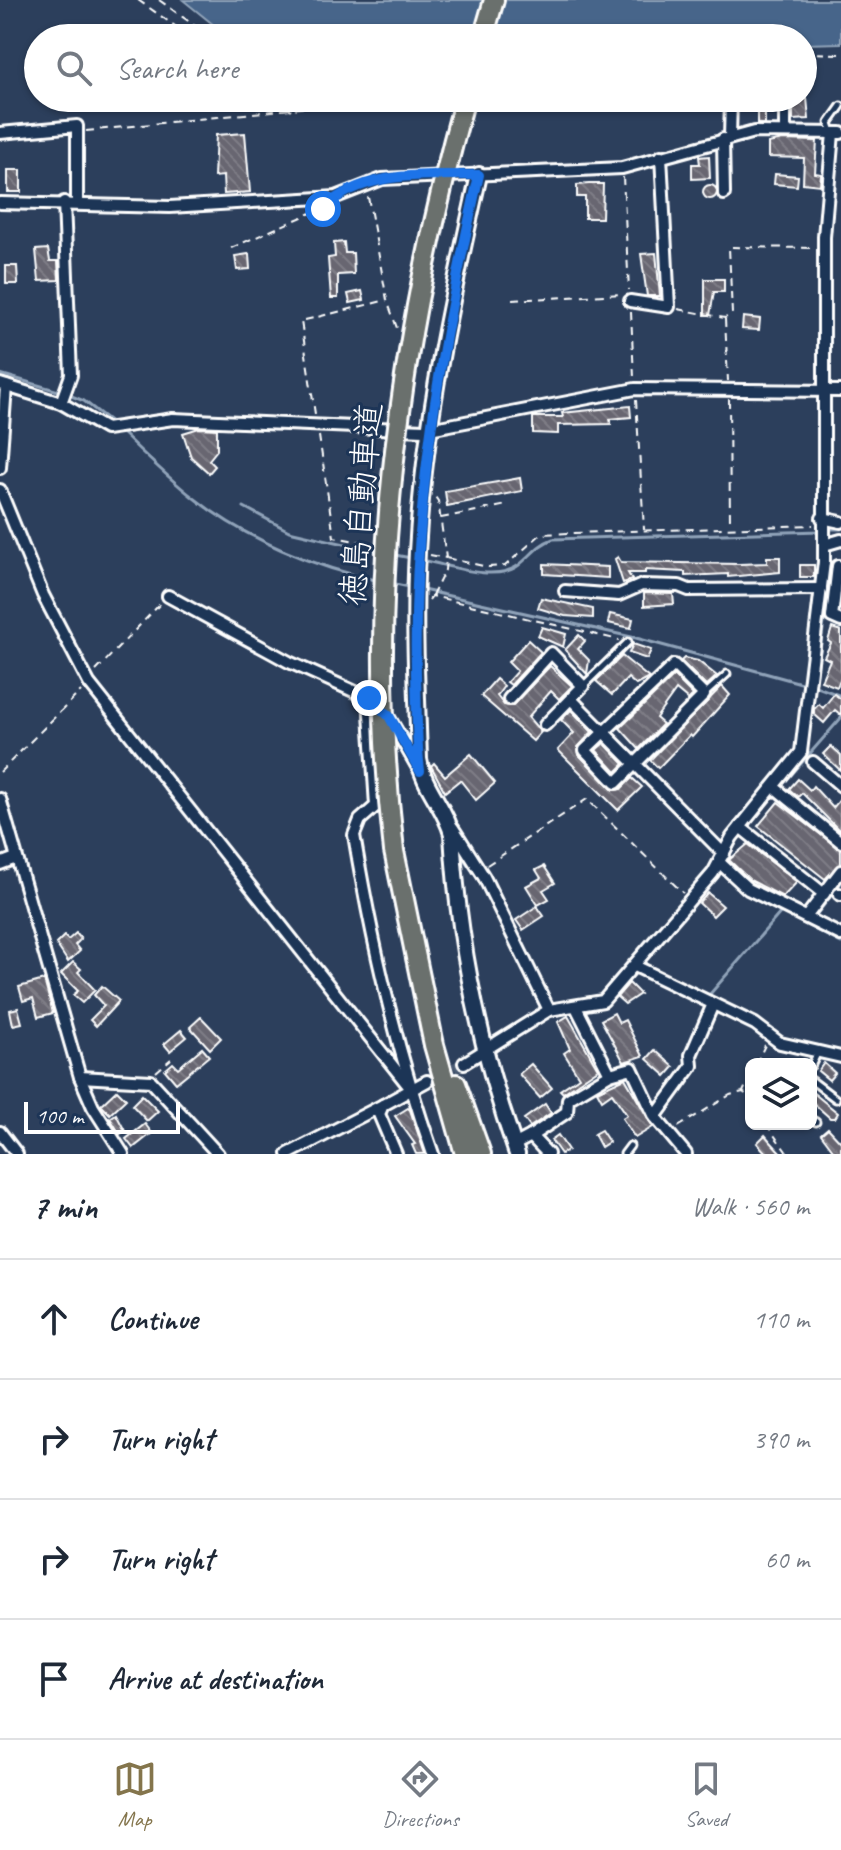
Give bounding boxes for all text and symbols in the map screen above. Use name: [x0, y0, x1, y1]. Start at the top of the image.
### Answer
search box: [24, 24, 817, 112]
icon: search: [52, 46, 96, 90]
text: Search here: [116, 49, 238, 87]
route start: [305, 191, 341, 227]
street label: 徳島自動車道: [330, 401, 391, 608]
route end: [351, 680, 387, 716]
map controls: [745, 1058, 817, 1130]
button: layers: [745, 1058, 817, 1130]
scale bar: [24, 1098, 180, 1134]
text: 100 m: [36, 1102, 83, 1130]
text: 7 min: [32, 1185, 97, 1228]
text: Walk · 560 m: [692, 1190, 809, 1223]
icon: ahead: [32, 1297, 76, 1341]
text: Continue: [108, 1300, 198, 1338]
text: 110 m: [753, 1303, 809, 1336]
icon: right: [32, 1417, 76, 1461]
text: Turn right: [108, 1420, 213, 1458]
text: 390 m: [753, 1423, 809, 1456]
icon: right: [32, 1537, 76, 1581]
text: Turn right: [108, 1540, 213, 1578]
text: 60 m: [765, 1543, 809, 1576]
icon: arrive: [32, 1657, 76, 1701]
text: Arrive at destination: [108, 1660, 323, 1698]
tab: Map: [113, 1757, 157, 1833]
tab: Directions: [382, 1757, 459, 1833]
tab: Saved: [684, 1757, 728, 1833]

